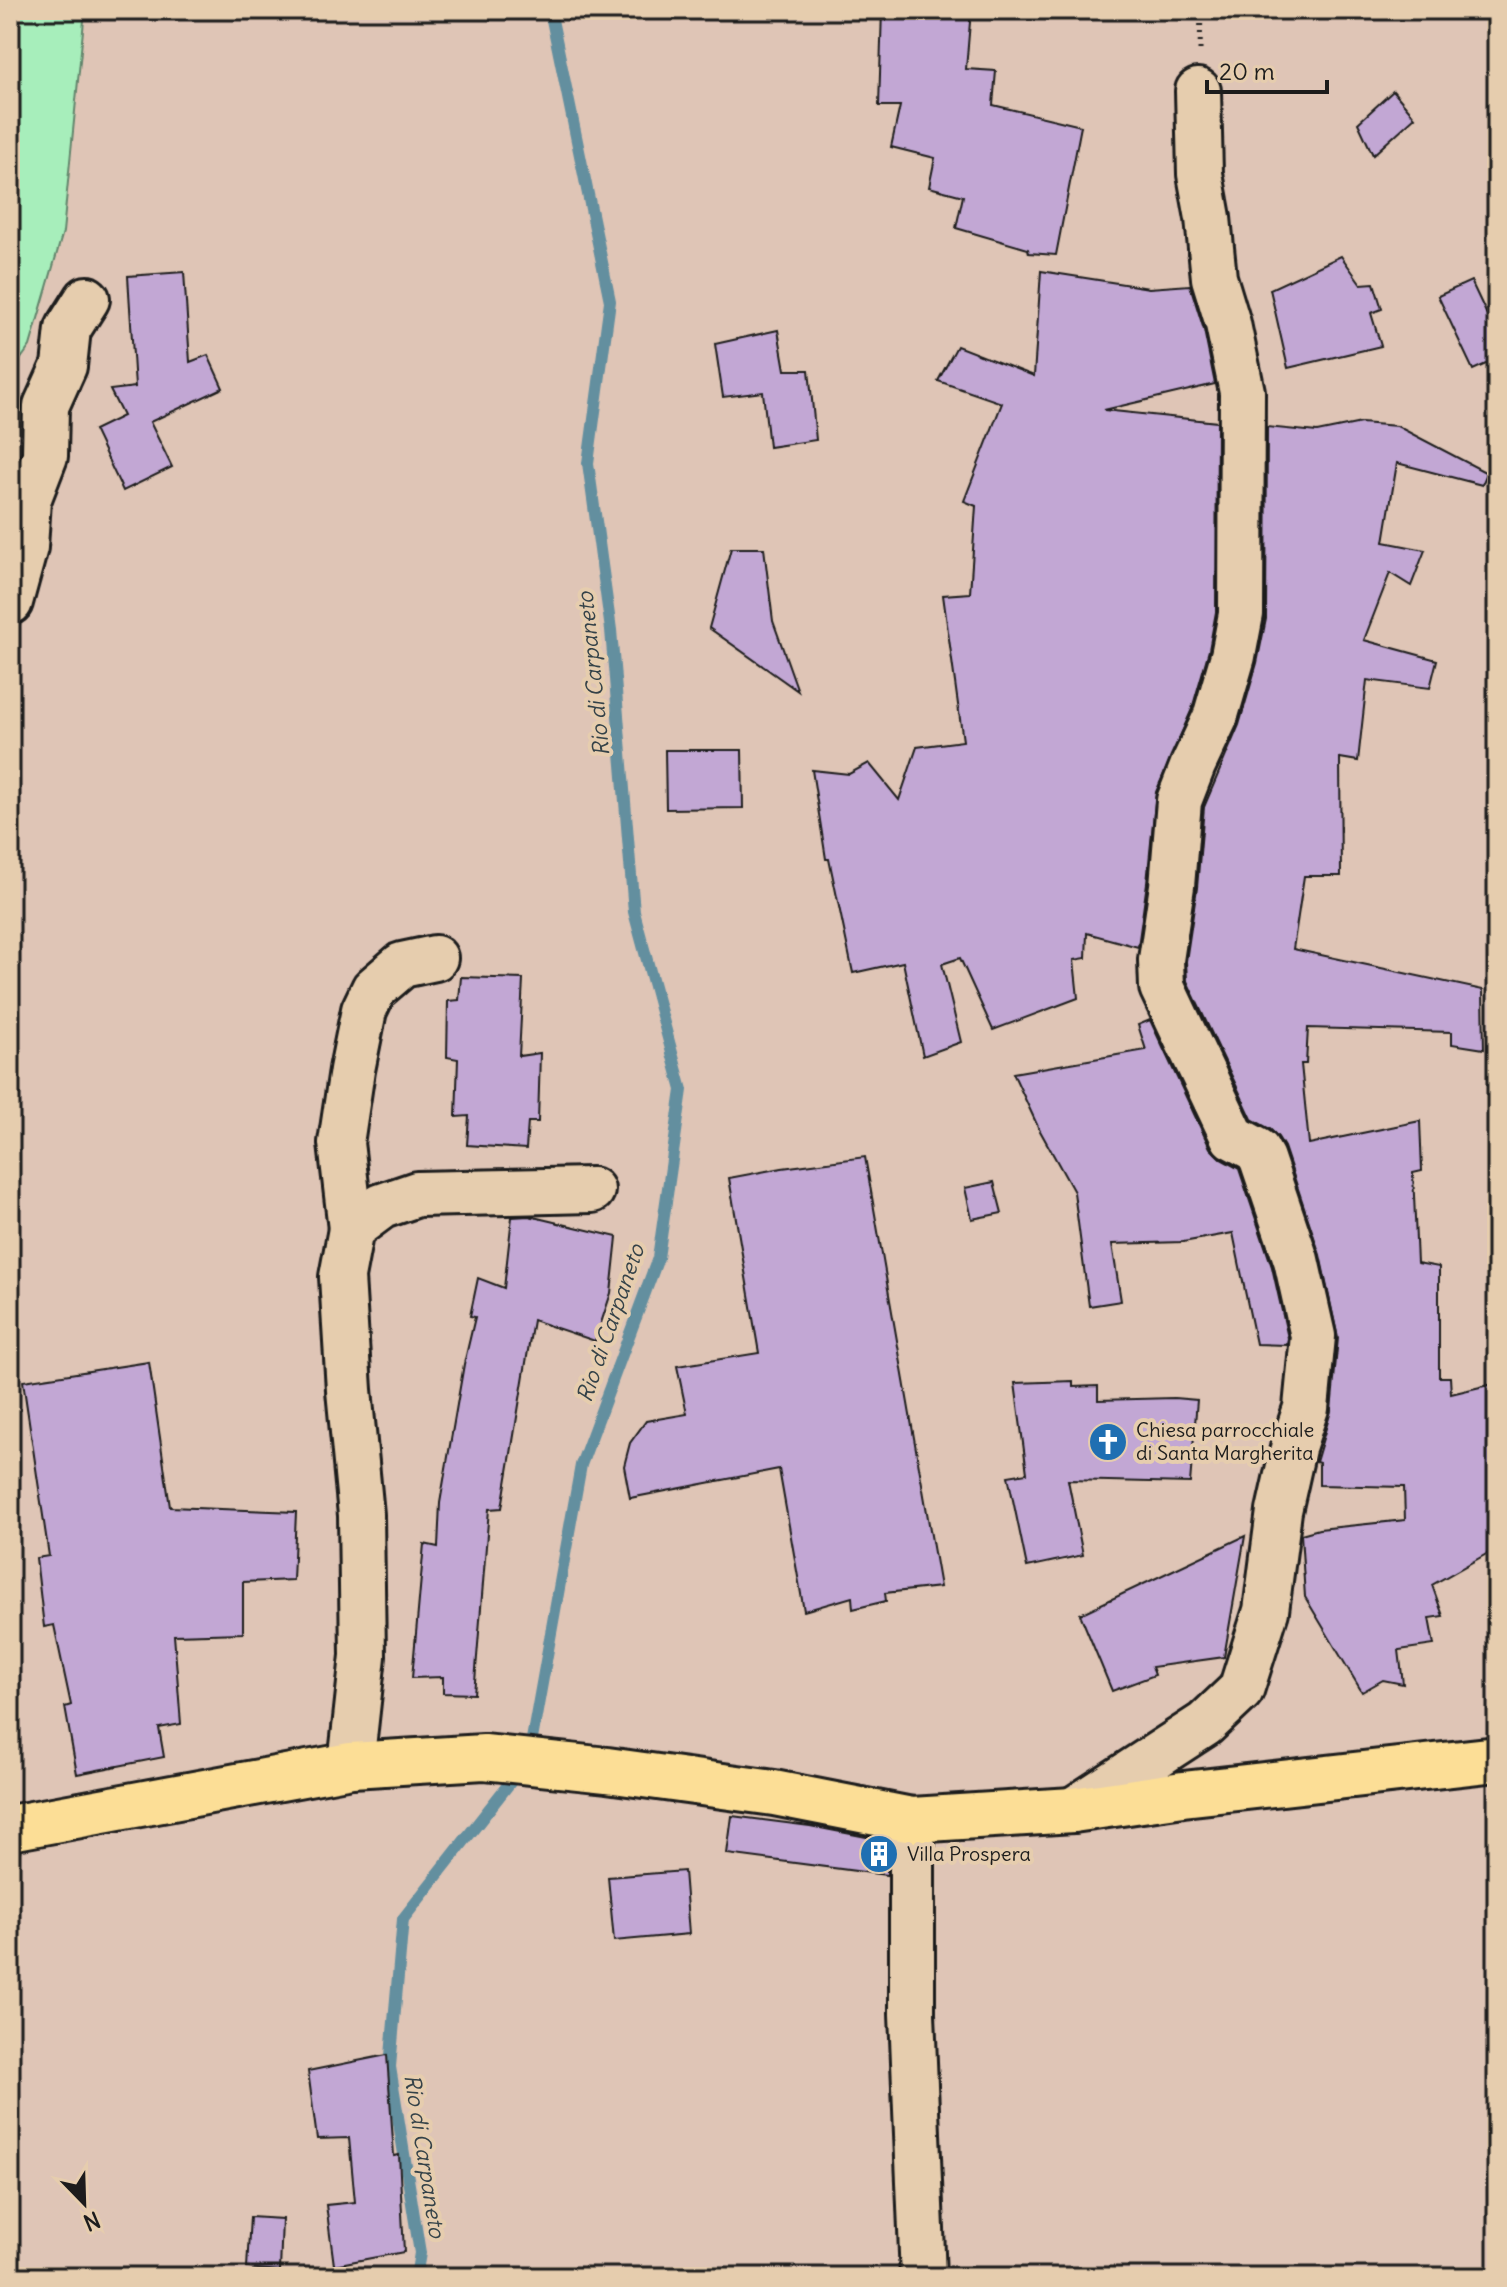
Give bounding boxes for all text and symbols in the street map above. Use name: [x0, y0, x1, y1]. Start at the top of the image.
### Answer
scale bar: [1207, 44, 1327, 94]
text: 20 m: [1219, 56, 1275, 86]
water label: Rio di Carpaneto: [570, 589, 616, 757]
water label: Rio di Carpaneto: [570, 1239, 651, 1406]
place label: Chiesa parrocchiale di Santa Margherita: [1136, 1417, 1314, 1465]
church icon: Chiesa parrocchiale di Santa Margherita: [1087, 1421, 1129, 1463]
building icon: Villa Prospera: [858, 1833, 900, 1875]
place label: Villa Prospera: [907, 1841, 1031, 1866]
water label: Rio di Carpaneto: [398, 2072, 452, 2241]
north arrow: [44, 2163, 124, 2243]
text: N: [79, 2206, 104, 2237]

